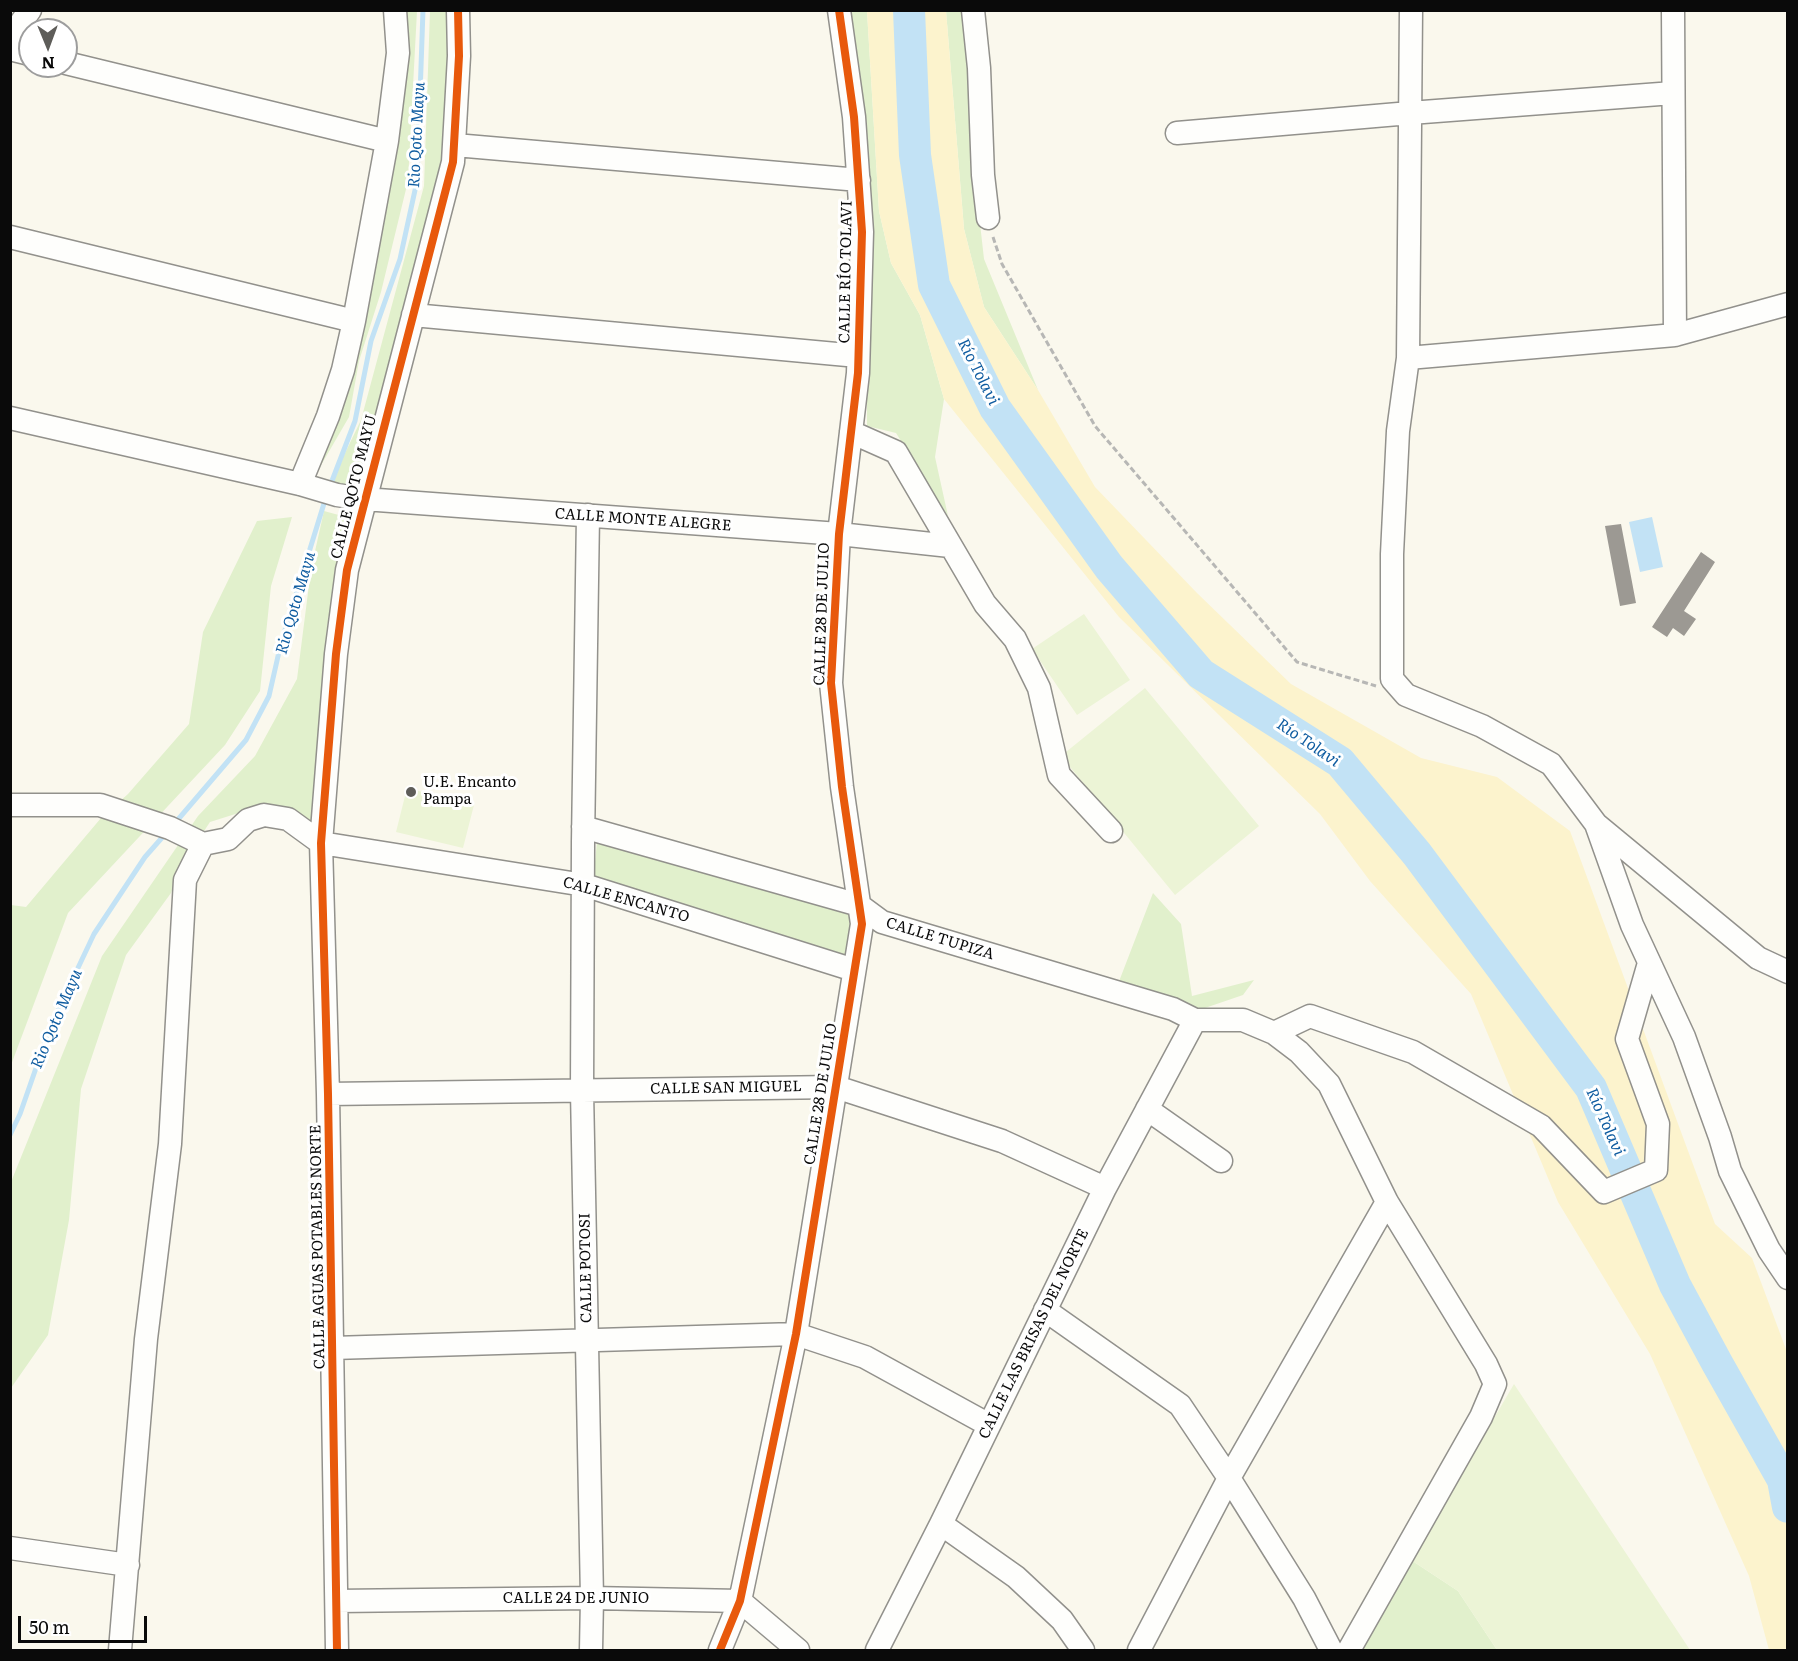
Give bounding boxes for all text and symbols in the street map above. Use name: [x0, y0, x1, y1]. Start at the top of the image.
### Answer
north arrow: [18, 18, 78, 78]
text: N: [41, 52, 55, 76]
water label: Rio Qoto Mayu: [405, 82, 429, 188]
street label: CALLE RÍO TOLAVI: [836, 200, 856, 344]
water label: Río Tolavi: [953, 336, 1003, 408]
street label: CALLE QOTO MAYU: [327, 413, 381, 561]
street label: CALLE MONTE ALEGRE: [554, 505, 732, 535]
street label: CALLE 28 DE JULIO: [811, 542, 833, 686]
water label: Rio Qoto Mayu: [272, 549, 320, 657]
water label: Río Tolavi: [1273, 715, 1343, 771]
place label: U.E. Encanto Pampa: [423, 774, 516, 809]
marker: U.E. Encanto Pampa: [404, 785, 418, 799]
street label: CALLE ENCANTO: [561, 873, 691, 927]
street label: CALLE TUPIZA: [884, 914, 996, 964]
water label: Rio Qoto Mayu: [27, 966, 87, 1072]
street label: CALLE 28 DE JULIO: [801, 1022, 841, 1166]
street label: CALLE SAN MIGUEL: [650, 1078, 802, 1098]
water label: Río Tolavi: [1582, 1085, 1628, 1159]
street label: CALLE AGUAS POTABLES NORTE: [307, 1125, 329, 1369]
street label: CALLE POTOSI: [576, 1213, 596, 1323]
street label: CALLE LAS BRISAS DEL NORTE: [975, 1226, 1093, 1442]
street label: CALLE 24 DE JUNIO: [503, 1590, 649, 1608]
scale bar: [21, 1604, 150, 1642]
text: 50 m: [29, 1613, 70, 1640]

